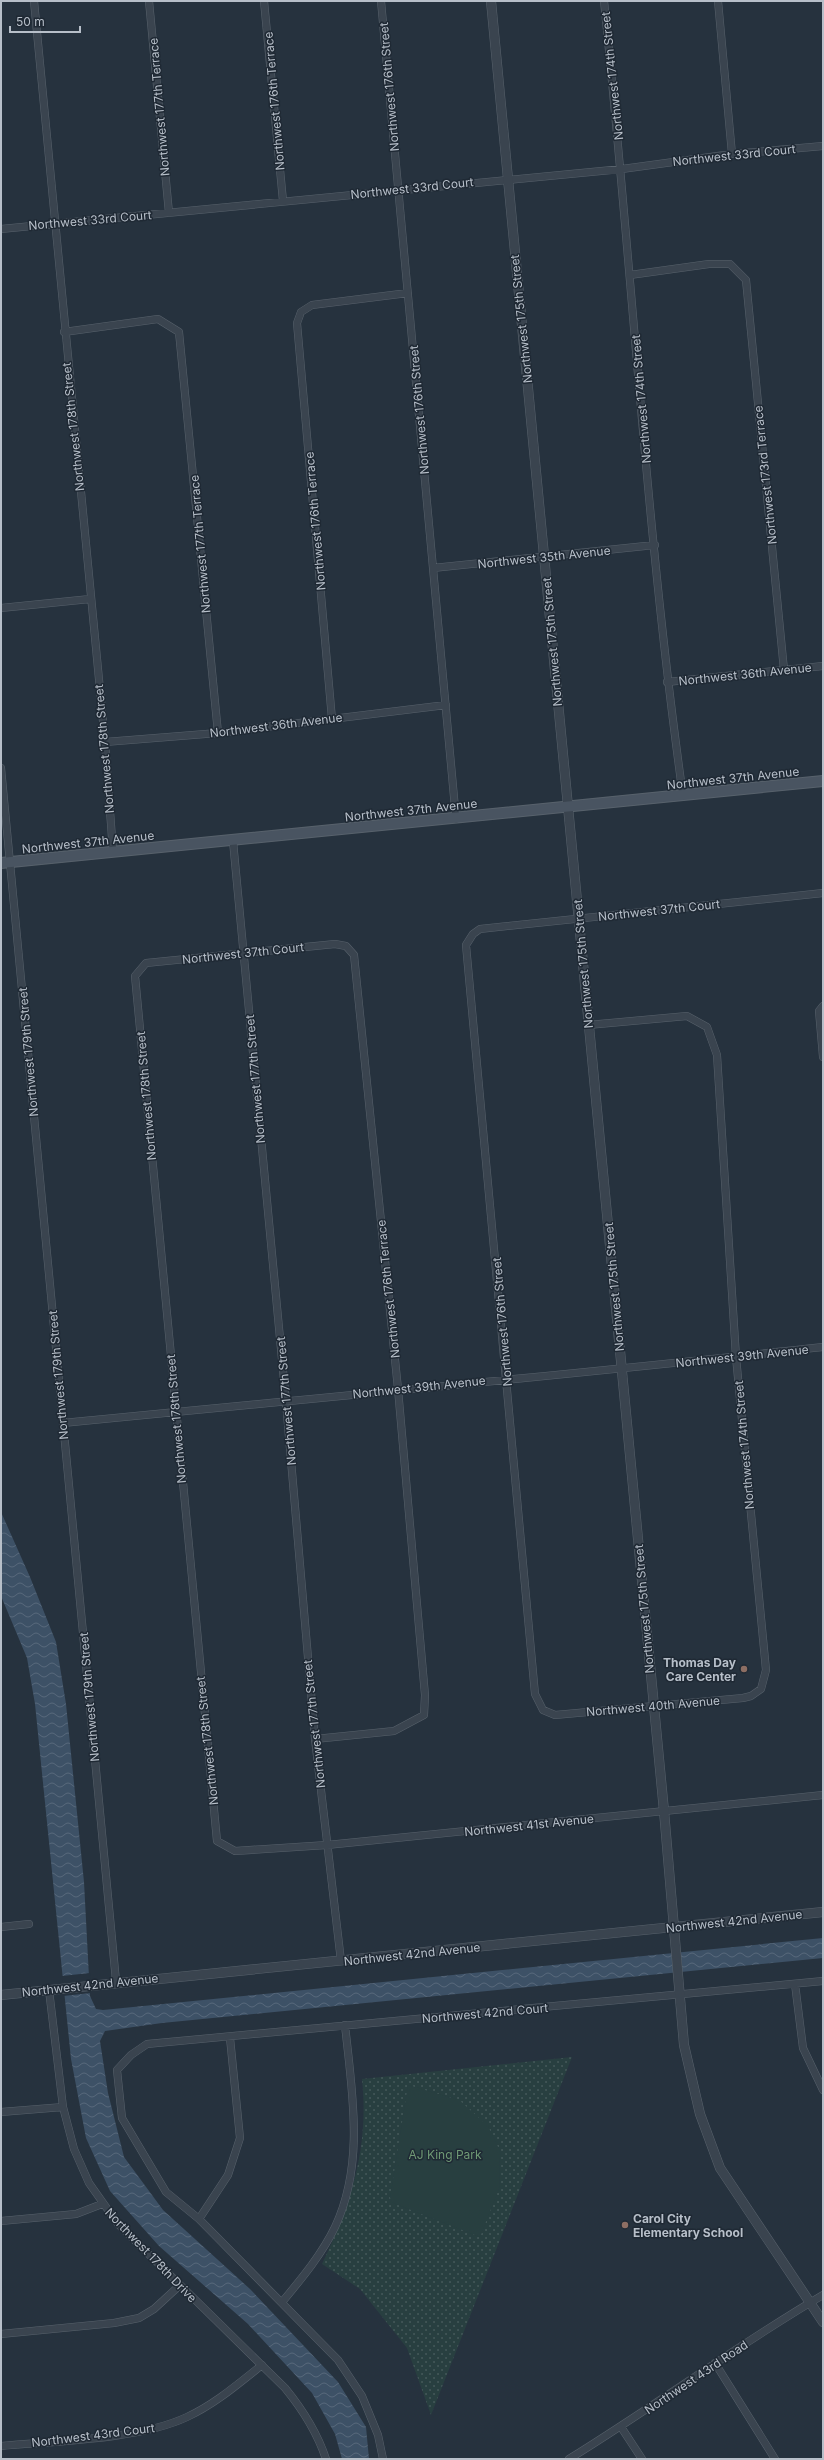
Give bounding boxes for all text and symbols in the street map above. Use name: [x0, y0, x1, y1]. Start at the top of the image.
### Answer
scale bar: [10, 8, 80, 34]
street label: Northwest 174th Street: [598, 11, 626, 141]
text: 50 m: [16, 14, 45, 29]
street label: Northwest 176th Street: [376, 22, 402, 152]
street label: Northwest 176th Terrace: [260, 31, 288, 171]
street label: Northwest 177th Terrace: [145, 37, 173, 177]
street label: Northwest 33rd Court: [672, 141, 796, 169]
street label: Northwest 33rd Court: [350, 174, 474, 202]
street label: Northwest 33rd Court: [28, 207, 152, 233]
street label: Northwest 175th Street: [507, 254, 535, 384]
street label: Northwest 174th Street: [628, 334, 654, 464]
street label: Northwest 176th Street: [406, 345, 432, 475]
street label: Northwest 178th Street: [59, 362, 87, 492]
street label: Northwest 173rd Terrace: [750, 405, 780, 545]
street label: Northwest 176th Terrace: [301, 451, 329, 591]
street label: Northwest 177th Terrace: [186, 474, 214, 614]
street label: Northwest 35th Avenue: [477, 543, 611, 571]
street label: Northwest 175th Street: [539, 577, 565, 707]
street label: Northwest 36th Avenue: [678, 660, 812, 688]
street label: Northwest 178th Street: [91, 684, 117, 814]
street label: Northwest 36th Avenue: [209, 709, 343, 741]
street label: Northwest 37th Avenue: [666, 764, 800, 792]
street label: Northwest 37th Avenue: [344, 796, 478, 824]
street label: Northwest 37th Avenue: [21, 828, 155, 856]
street label: Northwest 37th Court: [597, 896, 721, 924]
street label: Northwest 175th Street: [570, 899, 596, 1029]
street label: Northwest 37th Court: [181, 939, 305, 967]
street label: Northwest 179th Street: [15, 987, 41, 1117]
street label: Northwest 177th Street: [242, 1014, 268, 1144]
street label: Northwest 178th Street: [133, 1031, 159, 1161]
street label: Northwest 176th Terrace: [373, 1219, 403, 1359]
street label: Northwest 175th Street: [601, 1222, 627, 1352]
street label: Northwest 176th Street: [489, 1257, 515, 1387]
street label: Northwest 179th Street: [45, 1310, 71, 1440]
street label: Northwest 177th Street: [273, 1336, 299, 1466]
street label: Northwest 39th Avenue: [675, 1342, 809, 1370]
street label: Northwest 178th Street: [163, 1354, 189, 1484]
street label: Northwest 39th Avenue: [352, 1373, 486, 1401]
street label: Northwest 174th Street: [731, 1380, 757, 1510]
street label: Northwest 175th Street: [631, 1544, 657, 1674]
street label: Northwest 179th Street: [76, 1632, 102, 1762]
place label: Thomas Day Care Center: [663, 1655, 737, 1684]
street label: Northwest 177th Street: [300, 1659, 328, 1789]
marker: Thomas Day Care Center: [739, 1664, 749, 1674]
street label: Northwest 178th Street: [193, 1676, 221, 1806]
street label: Northwest 40th Avenue: [585, 1693, 721, 1719]
street label: Northwest 41st Avenue: [463, 1811, 595, 1839]
street label: Northwest 42nd Avenue: [665, 1906, 803, 1936]
street label: Northwest 42nd Avenue: [343, 1939, 481, 1969]
street label: Northwest 42nd Avenue: [21, 1970, 159, 2000]
street label: Northwest 42nd Court: [421, 2000, 549, 2026]
park label: AJ King Park: [408, 2147, 482, 2162]
street label: Northwest 178th Drive: [102, 2205, 200, 2305]
place label: Carol City Elementary School: [633, 2211, 743, 2240]
marker: Carol City Elementary School: [620, 2220, 630, 2230]
street label: Northwest 43rd Road: [642, 2337, 750, 2417]
street label: Northwest 43rd Court: [31, 2420, 156, 2450]

